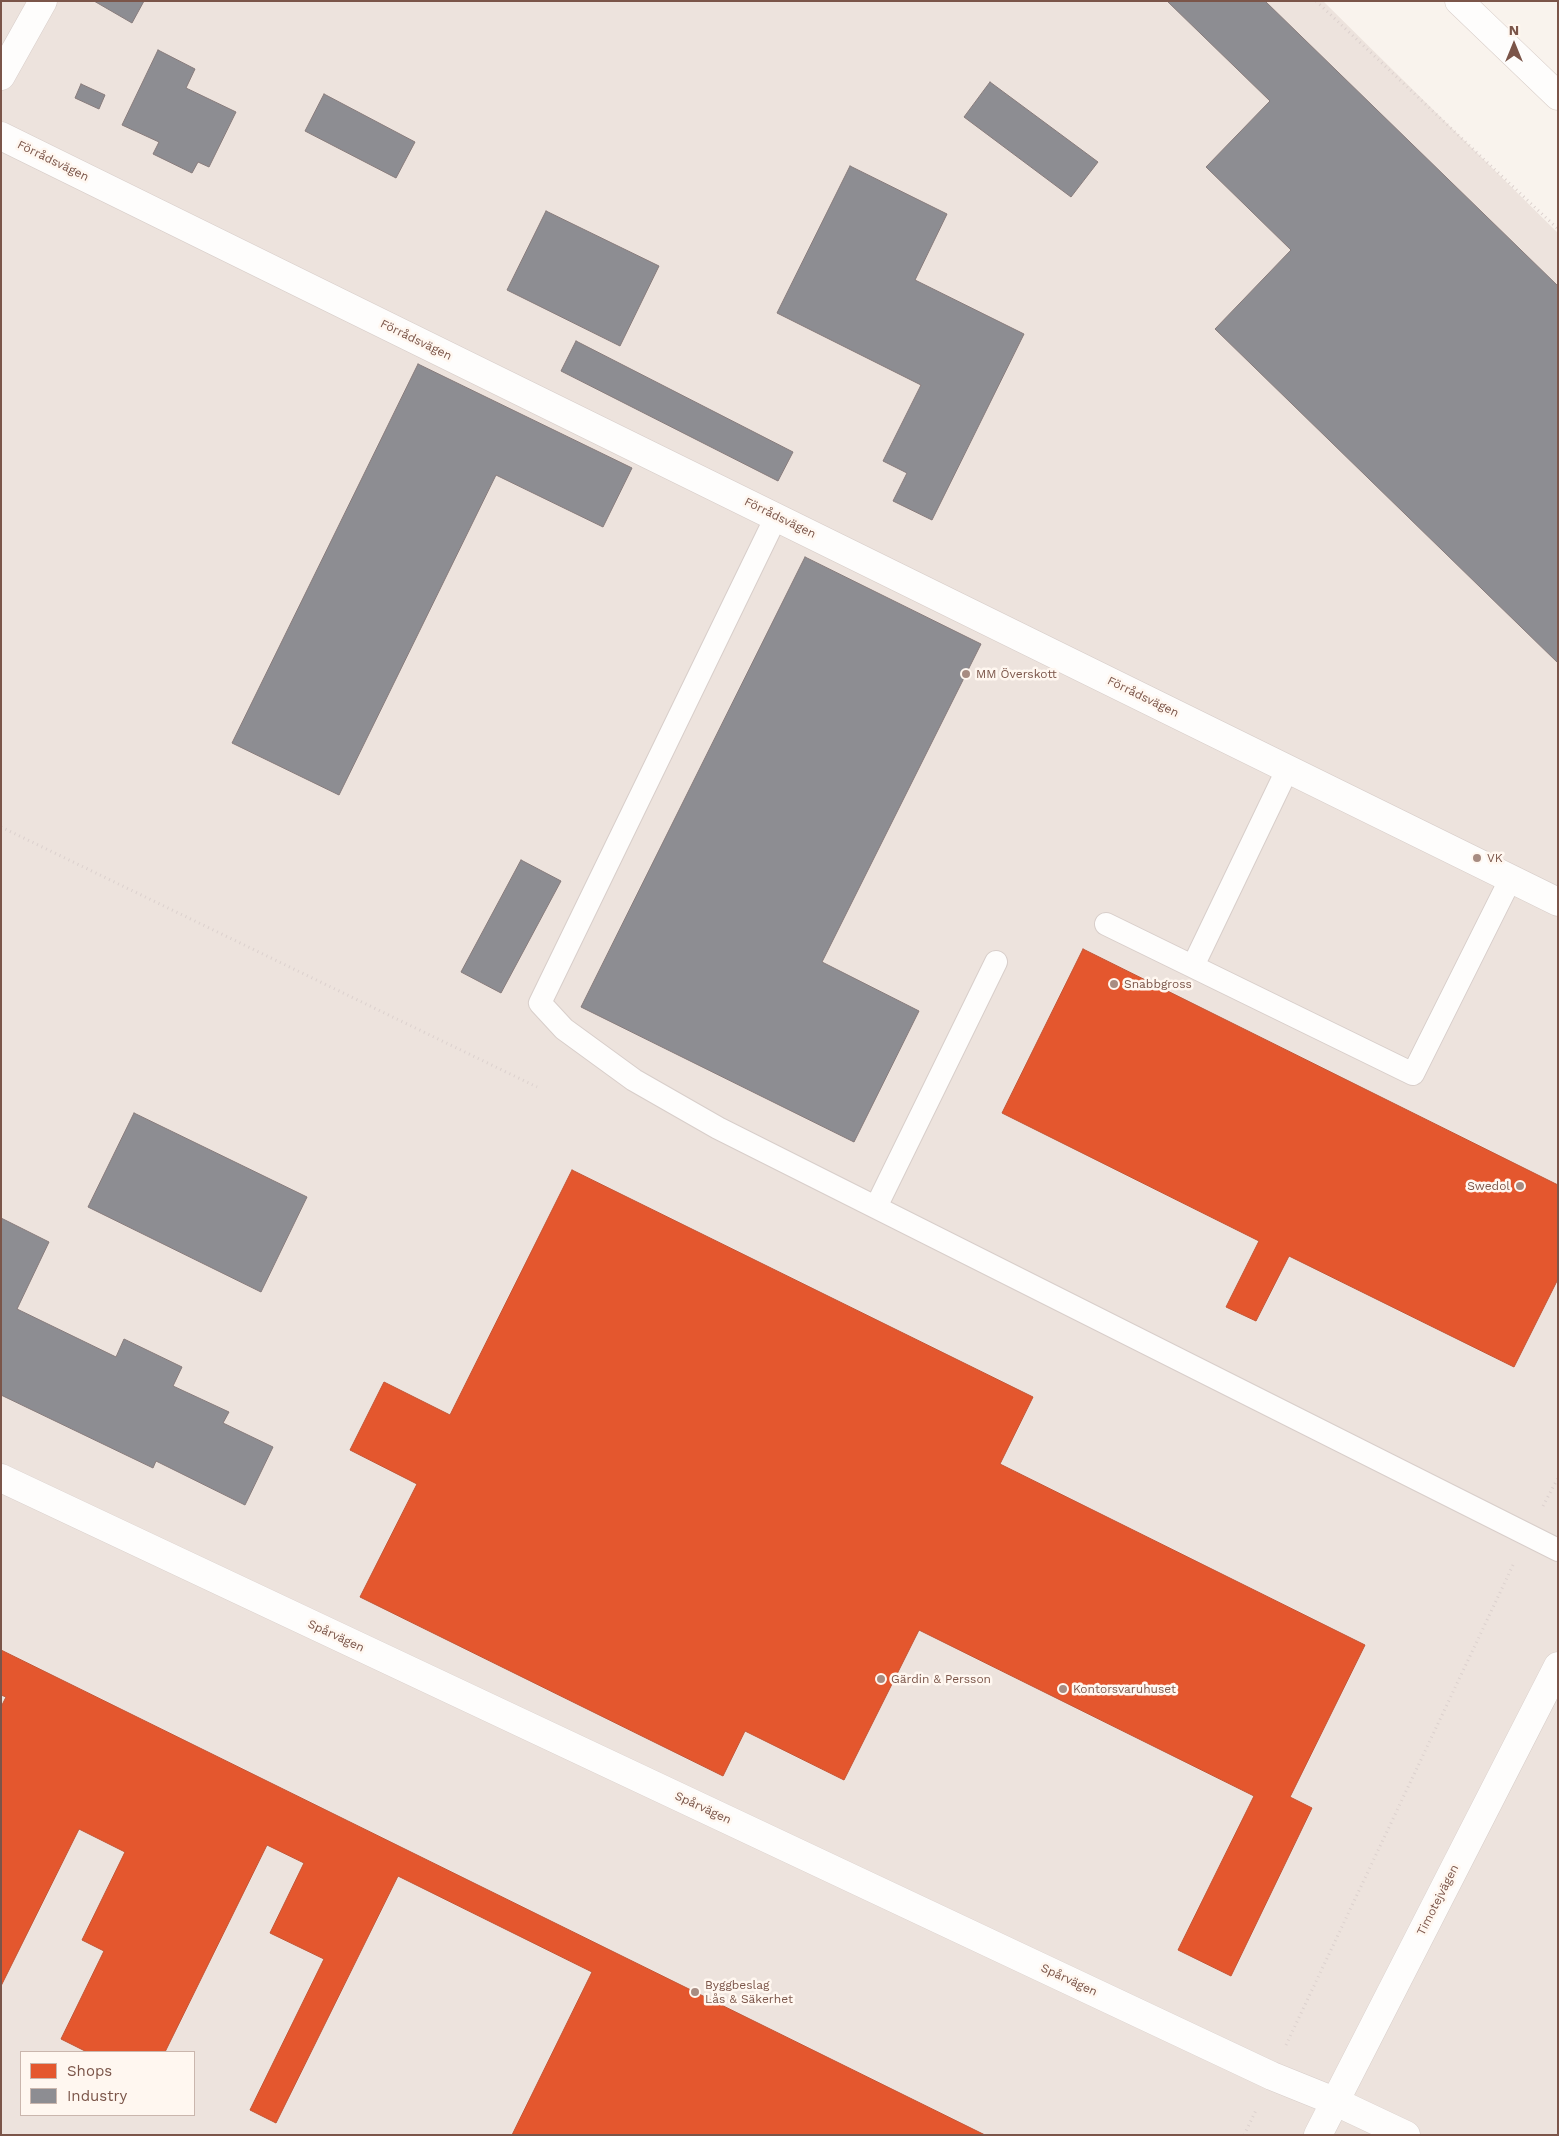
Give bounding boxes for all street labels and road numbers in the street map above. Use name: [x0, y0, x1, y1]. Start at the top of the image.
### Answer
street label: Förrådsvägen: [15, 138, 91, 184]
street label: Förrådsvägen: [378, 317, 454, 363]
street label: Förrådsvägen: [742, 495, 818, 541]
street label: Förrådsvägen: [1105, 674, 1181, 720]
street label: Spårvägen: [306, 1617, 366, 1655]
street label: Spårvägen: [673, 1789, 733, 1827]
street label: Timotejvägen: [1414, 1862, 1462, 1938]
street label: Spårvägen: [1039, 1961, 1099, 1999]

